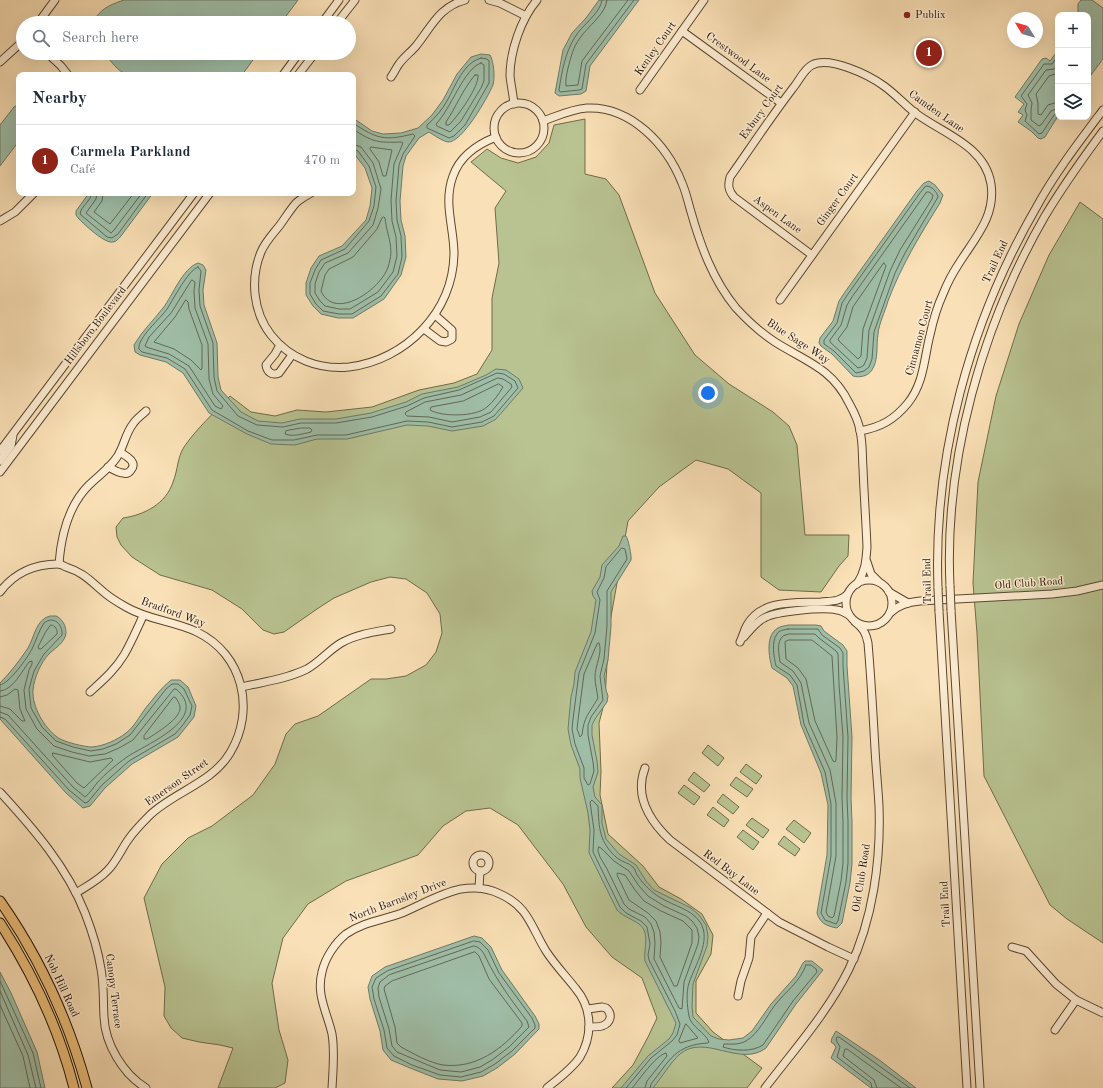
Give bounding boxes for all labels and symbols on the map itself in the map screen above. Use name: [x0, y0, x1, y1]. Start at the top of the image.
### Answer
marker: Publix: [902, 10, 912, 20]
place label: Publix: [915, 10, 946, 21]
north arrow: [1007, 12, 1043, 48]
street label: Kenley Court: [633, 20, 679, 78]
street label: Crestwood Lane: [704, 31, 772, 85]
pin: 1: [916, 38, 942, 68]
street label: Exbury Court: [738, 82, 786, 142]
street label: Camden Lane: [906, 89, 966, 135]
street label: Ginger Court: [815, 171, 861, 229]
street label: Aspen Lane: [751, 194, 803, 236]
street label: Trail End: [981, 239, 1011, 285]
street label: Hillsboro Boulevard: [63, 285, 129, 367]
street label: Cinnamon Court: [905, 299, 935, 377]
street label: Blue Sage Way: [764, 318, 832, 367]
your location: [698, 383, 718, 403]
street label: Trail End: [922, 558, 934, 604]
street label: Old Club Road: [994, 576, 1064, 592]
street label: Bradford Way: [139, 596, 207, 630]
street label: Emerson Street: [143, 757, 211, 809]
street label: Old Club Road: [851, 843, 873, 913]
street label: Red Bay Lane: [701, 848, 761, 898]
street label: North Barnsley Drive: [348, 877, 448, 925]
street label: Trail End: [939, 880, 953, 927]
street label: Nob Hill Road: [42, 953, 80, 1019]
street label: Canopy Terrace: [103, 953, 123, 1029]

